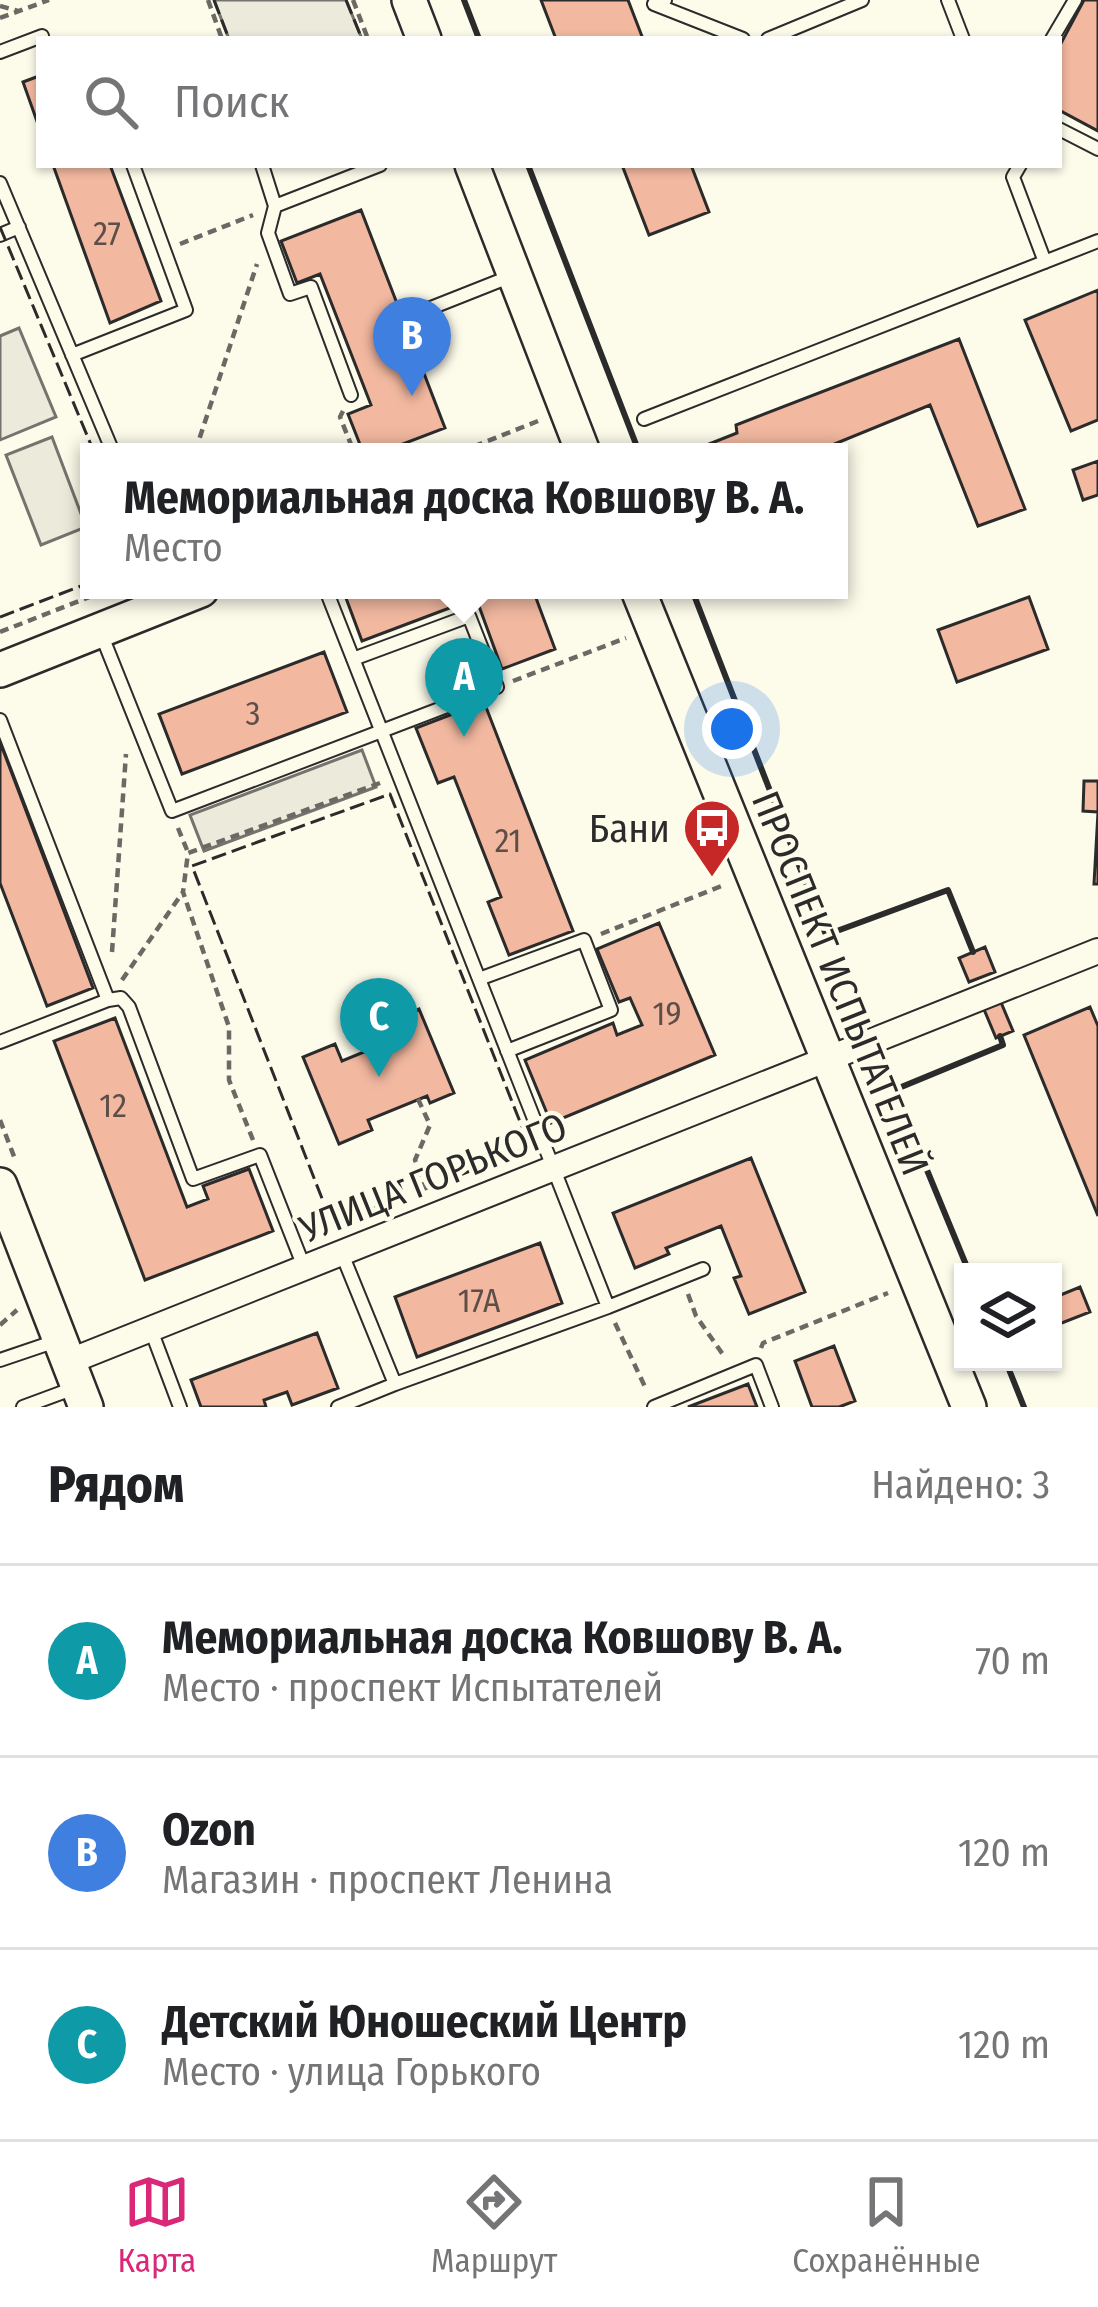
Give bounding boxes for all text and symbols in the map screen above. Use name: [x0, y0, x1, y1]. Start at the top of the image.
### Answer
search box: [36, 36, 1062, 168]
icon: search: [78, 69, 144, 135]
text: Поиск: [174, 75, 289, 129]
house number: 27: [93, 214, 121, 254]
pin: B: [373, 297, 451, 396]
popup: [80, 443, 848, 599]
text: Мемориальная доска Ковшову В. А.: [124, 471, 804, 525]
text: Место: [124, 525, 223, 571]
pin: A: [425, 638, 503, 737]
house number: 3: [246, 694, 260, 734]
your location: [702, 699, 762, 759]
street label: ПРОСПЕКТ ИСПЫТАТЕЛЕЙ: [742, 785, 938, 1182]
bus stop icon: Бани: [681, 797, 743, 879]
place label: Бани: [589, 806, 670, 852]
house number: 21: [495, 821, 521, 861]
pin: C: [340, 978, 418, 1077]
house number: 19: [653, 994, 681, 1034]
house number: 12: [99, 1086, 127, 1126]
street label: УЛИЦА ГОРЬКОГО: [292, 1103, 574, 1253]
map controls: [954, 1263, 1062, 1371]
button: layers: [954, 1263, 1062, 1371]
house number: 17А: [458, 1281, 501, 1321]
text: Рядом: [48, 1454, 184, 1516]
text: Найдено: 3: [871, 1462, 1050, 1508]
text: Мемориальная доска Ковшову В. А.: [162, 1611, 843, 1665]
text: A: [76, 1638, 98, 1684]
text: 70 m: [975, 1638, 1050, 1684]
text: Место · проспект Испытателей: [162, 1665, 663, 1711]
text: Ozon: [162, 1803, 256, 1857]
text: B: [76, 1830, 98, 1876]
text: 120 m: [958, 1830, 1050, 1876]
text: Магазин · проспект Ленина: [162, 1857, 613, 1903]
text: Детский Юношеский Центр: [162, 1995, 687, 2049]
text: C: [77, 2022, 97, 2068]
text: 120 m: [958, 2022, 1050, 2068]
text: Место · улица Горького: [162, 2049, 541, 2095]
tab: Карта: [117, 2169, 196, 2281]
tab: Маршрут: [431, 2169, 557, 2281]
tab: Сохранённые: [792, 2169, 981, 2281]

